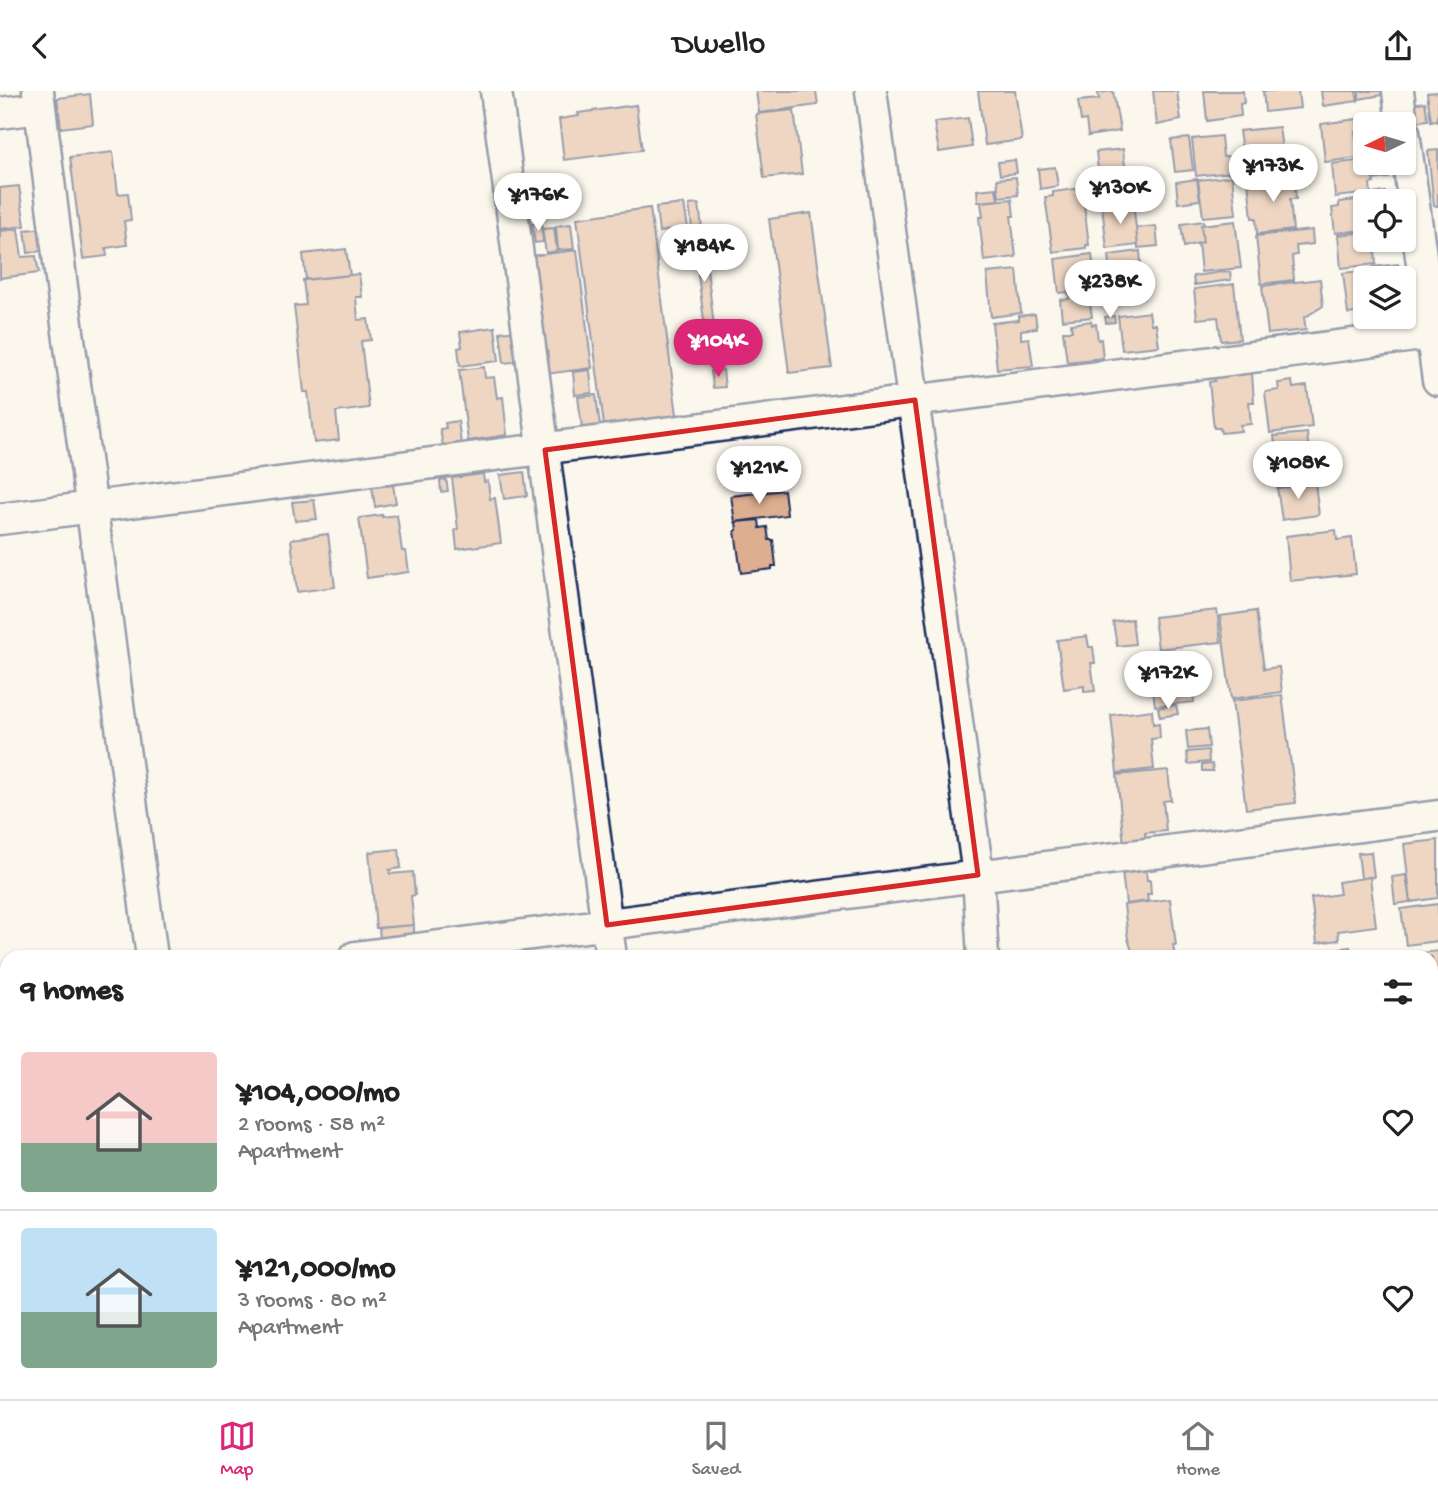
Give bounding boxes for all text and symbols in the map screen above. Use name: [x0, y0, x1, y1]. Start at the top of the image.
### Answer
icon: back: [21, 27, 59, 65]
text: Dwello: [673, 27, 765, 65]
icon: share: [1379, 27, 1417, 65]
north arrow: [1353, 112, 1416, 175]
map controls: [1353, 112, 1416, 329]
pin: ¥173K: [1224, 145, 1322, 204]
text: ¥173K: [1245, 153, 1301, 180]
pin: ¥130K: [1071, 167, 1169, 226]
pin: ¥176K: [489, 173, 587, 233]
text: ¥130K: [1091, 175, 1149, 202]
text: ¥176K: [510, 182, 566, 209]
button: locate: [1353, 189, 1416, 252]
pin: ¥184K: [655, 225, 753, 284]
text: ¥184K: [676, 233, 732, 260]
pin: ¥238K: [1061, 261, 1159, 320]
button: layers: [1353, 266, 1416, 329]
text: ¥238K: [1080, 269, 1140, 296]
pin: ¥104K: [669, 320, 767, 379]
text: ¥104K: [690, 328, 746, 355]
pin: ¥108K: [1249, 441, 1347, 501]
pin: ¥121K: [710, 447, 808, 506]
text: ¥108K: [1269, 450, 1327, 477]
text: ¥121K: [732, 455, 786, 482]
pin: ¥172K: [1119, 651, 1217, 711]
text: ¥172K: [1140, 660, 1196, 687]
icon: filters: [1379, 973, 1417, 1011]
text: 9 homes: [21, 975, 123, 1010]
text: ¥104,000/mo: [238, 1077, 400, 1112]
icon: home: [77, 1080, 161, 1164]
icon: heart: [1379, 1103, 1417, 1141]
text: 2 rooms · 58 m²: [238, 1112, 385, 1139]
text: Apartment: [238, 1139, 342, 1166]
text: ¥121,000/mo: [238, 1253, 395, 1288]
icon: home: [77, 1256, 161, 1340]
icon: heart: [1379, 1279, 1417, 1317]
text: 3 rooms · 80 m²: [238, 1288, 387, 1315]
text: Apartment: [238, 1315, 342, 1342]
tab: Map: [218, 1417, 256, 1482]
tab: Saved: [692, 1417, 740, 1482]
tab: Home: [1176, 1417, 1220, 1482]

